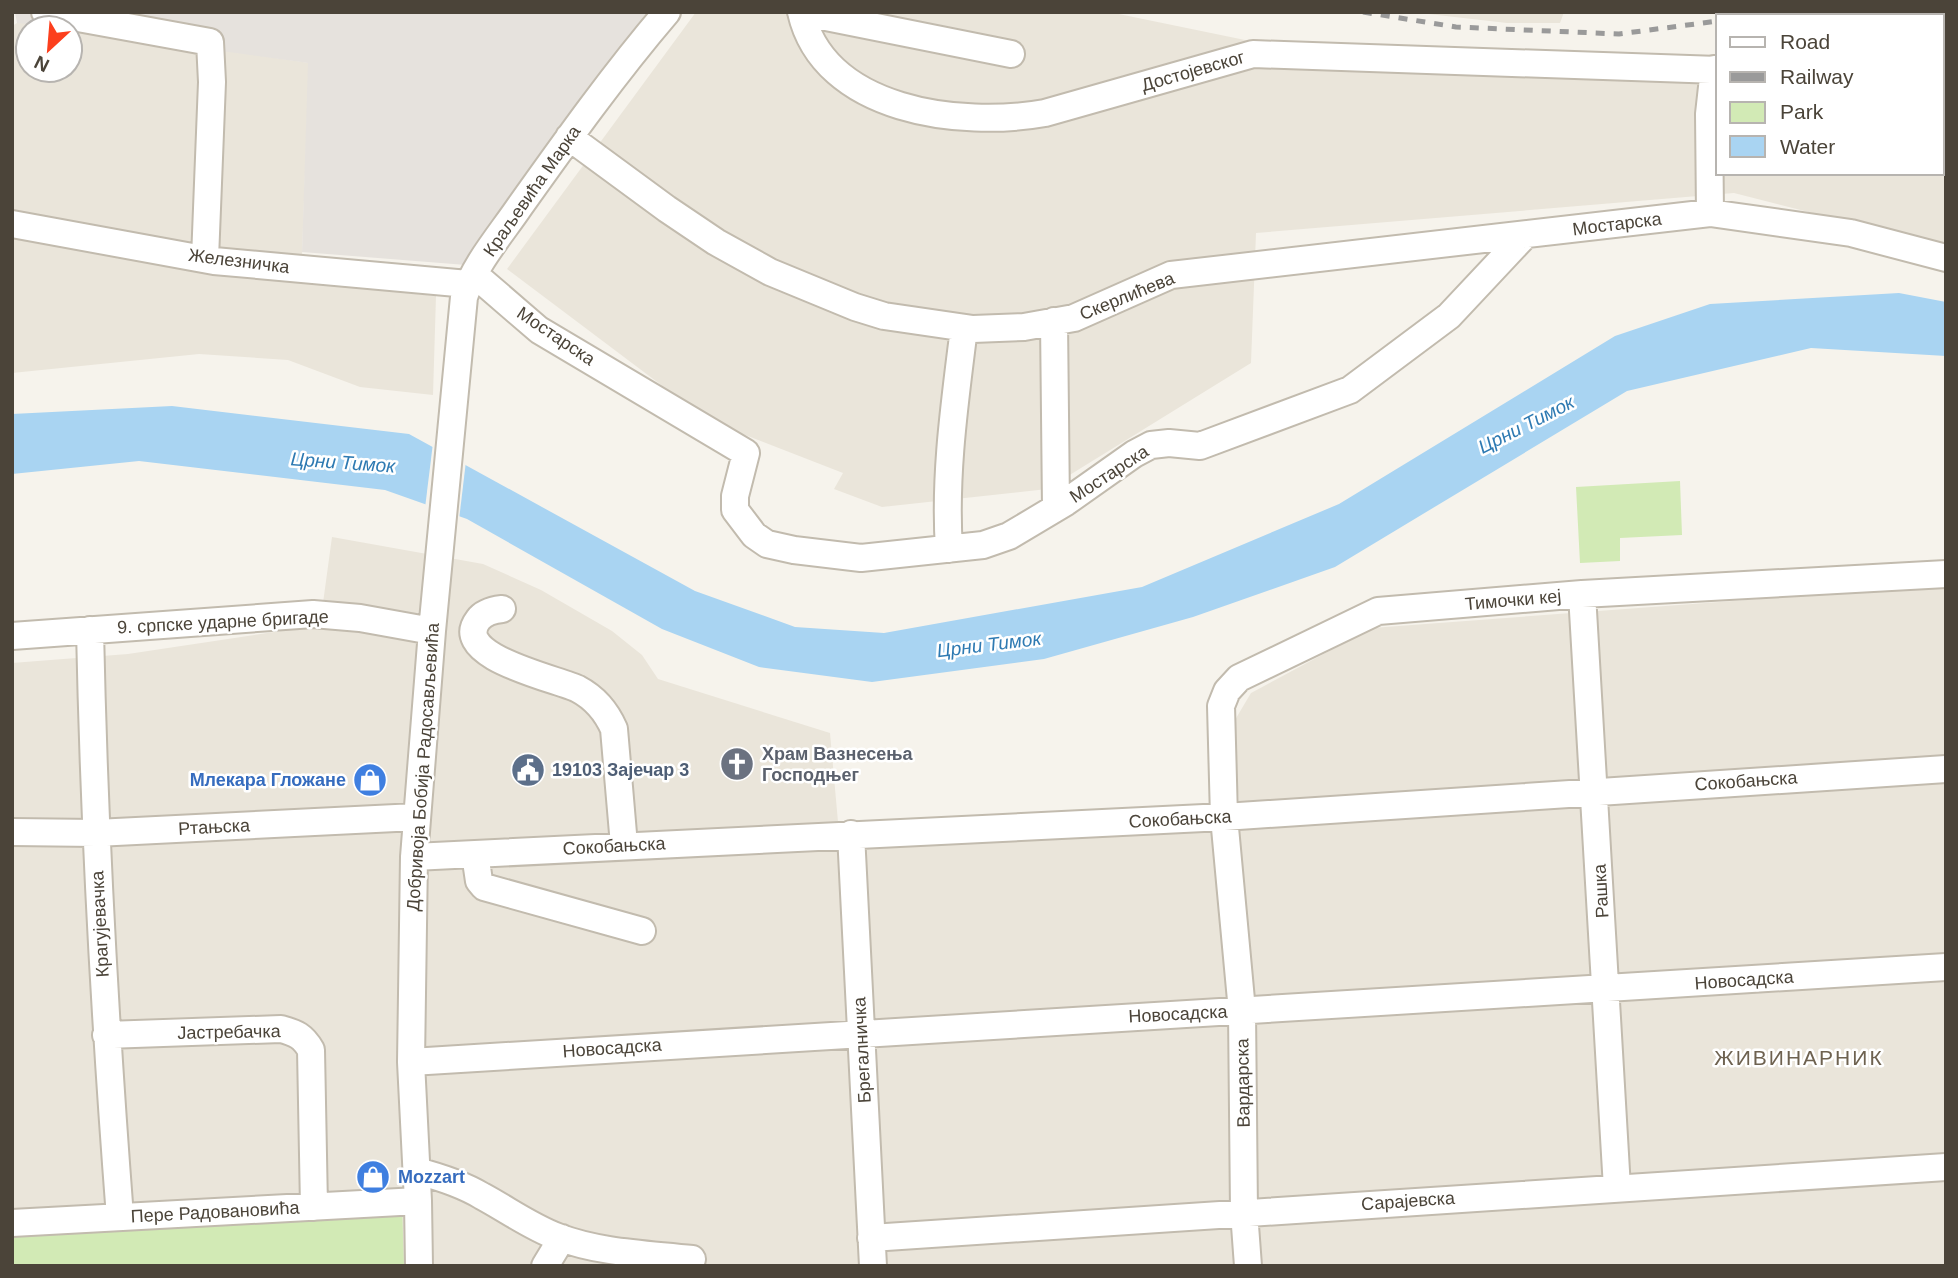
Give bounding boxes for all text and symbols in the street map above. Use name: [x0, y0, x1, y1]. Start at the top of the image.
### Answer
north arrow: [14, 14, 84, 84]
legend: [1716, 14, 1944, 175]
text: Road: [1780, 30, 1830, 53]
street label: Достојевског: [1139, 47, 1247, 95]
text: N: [31, 51, 53, 76]
text: Railway: [1780, 65, 1854, 88]
text: Park: [1780, 100, 1824, 123]
street label: Краљевића Марка: [479, 121, 585, 260]
text: Water: [1780, 135, 1835, 158]
street label: Мостарска: [1571, 208, 1664, 239]
street label: Железничка: [187, 245, 292, 277]
street label: Скерлићева: [1077, 268, 1178, 324]
street label: Мостарска: [513, 303, 600, 370]
water label: Црни Тимок: [1475, 391, 1579, 458]
street label: Мостарска: [1066, 441, 1153, 507]
water label: Црни Тимок: [290, 448, 397, 477]
street label: Тимочки кеј: [1464, 586, 1562, 614]
street label: 9. српске ударне бригаде: [117, 606, 329, 638]
street label: Добривоја Бобија Радосављевића: [403, 621, 443, 912]
water label: Црни Тимок: [936, 628, 1043, 661]
place label: Храм Вазнесења Господњег: [762, 744, 913, 785]
church icon: Храм Вазнесења Господњег: [718, 745, 756, 783]
public building icon: 19103 Зајечар 3: [509, 751, 547, 789]
place label: 19103 Зајечар 3: [552, 760, 689, 780]
shop icon: Млекара Гложане: [351, 761, 389, 799]
street label: Сокобањска: [1694, 767, 1799, 795]
place label: Млекара Гложане: [190, 770, 346, 790]
street label: Сокобањска: [1128, 806, 1233, 832]
street label: Ртањска: [178, 815, 251, 839]
street label: Сокобањска: [562, 833, 667, 859]
street label: Рашка: [1590, 862, 1612, 919]
street label: Крагујевачка: [87, 869, 113, 978]
street label: Новосадска: [1694, 966, 1795, 993]
street label: Брегалничка: [849, 995, 875, 1104]
street label: Новосадска: [1128, 1001, 1229, 1027]
street label: Јастребачка: [177, 1021, 282, 1043]
street label: Новосадска: [562, 1034, 663, 1061]
street label: Вардарска: [1232, 1037, 1254, 1128]
district label: ЖИВИНАРНИК: [1714, 1046, 1884, 1069]
shop icon: Mozzart: [354, 1158, 392, 1196]
place label: Mozzart: [398, 1167, 465, 1187]
street label: Сарајевска: [1360, 1188, 1457, 1214]
street label: Пере Радовановића: [130, 1198, 301, 1226]

